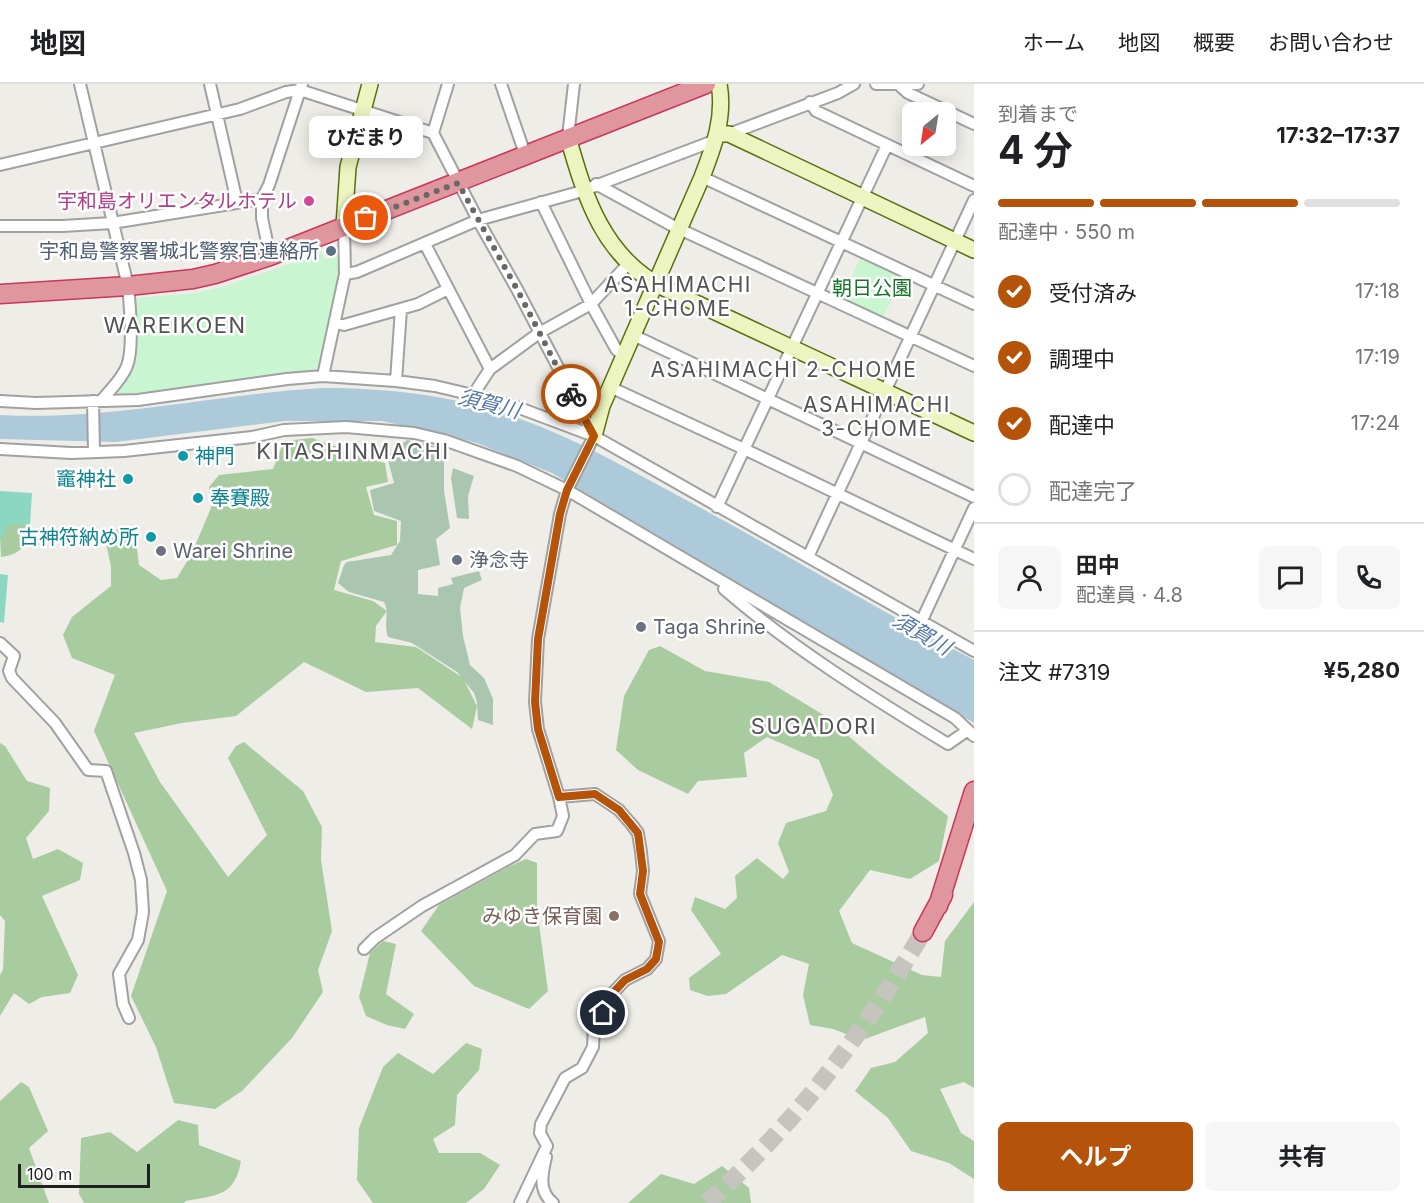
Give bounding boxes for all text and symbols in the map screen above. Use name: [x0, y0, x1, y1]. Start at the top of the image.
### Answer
text: 地図: [30, 26, 86, 60]
text: ホーム: [1023, 30, 1085, 55]
text: 地図: [1118, 30, 1160, 55]
text: 概要: [1193, 30, 1235, 55]
text: お問い合わせ: [1268, 30, 1394, 55]
north arrow: [902, 102, 956, 156]
map controls: [902, 102, 956, 156]
text: 到着まで: [998, 102, 1078, 126]
callout: ひだまり: [309, 116, 423, 158]
text: 17:32–17:37: [1276, 122, 1400, 148]
text: ひだまり: [326, 125, 406, 149]
text: 4 分: [998, 126, 1073, 173]
place label: 宇和島オリエンタルホテル: [57, 189, 297, 213]
pin: [340, 192, 391, 243]
marker: 宇和島オリエンタルホテル: [302, 194, 316, 208]
icon: bag: [349, 201, 382, 234]
text: 配達中 · 550 m: [998, 220, 1135, 244]
place label: 宇和島警察署城北警察官連絡所: [39, 239, 319, 263]
marker: 宇和島警察署城北警察官連絡所: [324, 244, 338, 258]
district label: ASAHIMACHI 1-CHOME: [604, 272, 752, 321]
icon: check: [998, 275, 1031, 308]
park label: 朝日公園: [832, 276, 912, 300]
text: 17:18: [1355, 279, 1400, 303]
text: 受付済み: [1049, 280, 1137, 306]
district label: WAREIKOEN: [103, 312, 247, 338]
icon: check: [998, 341, 1031, 374]
text: 17:19: [1355, 345, 1400, 369]
text: 調理中: [1049, 346, 1115, 372]
district label: ASAHIMACHI 2-CHOME: [651, 357, 918, 382]
courier: [541, 364, 601, 424]
icon: bike: [555, 378, 588, 411]
water label: 須賀川: [456, 384, 525, 424]
district label: ASAHIMACHI 3-CHOME: [803, 392, 951, 441]
icon: check: [998, 407, 1031, 440]
text: 17:24: [1351, 411, 1400, 435]
text: 配達中: [1049, 412, 1115, 438]
district label: KITASHINMACHI: [256, 438, 450, 464]
place label: 神門: [195, 444, 235, 468]
marker: 神門: [176, 449, 190, 463]
place label: 竈神社: [56, 467, 116, 491]
marker: 竈神社: [121, 472, 135, 486]
text: 配達完了: [1049, 478, 1137, 504]
place label: 奉賽殿: [210, 486, 270, 510]
marker: 奉賽殿: [191, 491, 205, 505]
place label: 古神符納め所: [19, 525, 139, 549]
marker: 古神符納め所: [144, 530, 158, 544]
place label: Warei Shrine: [173, 539, 293, 563]
marker: Warei Shrine: [154, 544, 168, 558]
button: person: [998, 546, 1061, 609]
button: chat: [1259, 546, 1322, 609]
button: phone: [1337, 546, 1400, 609]
place label: 浄念寺: [469, 548, 529, 572]
text: 田中: [1076, 552, 1120, 578]
marker: 浄念寺: [450, 553, 464, 567]
text: 配達員 · 4.8: [1076, 583, 1183, 607]
water label: 須賀川: [889, 607, 958, 661]
place label: Taga Shrine: [653, 615, 766, 639]
marker: Taga Shrine: [634, 620, 648, 634]
text: ¥5,280: [1324, 657, 1400, 683]
text: 注文 #7319: [998, 659, 1110, 685]
district label: SUGADORI: [751, 713, 877, 739]
place label: みゆき保育園: [482, 904, 602, 928]
marker: みゆき保育園: [607, 909, 621, 923]
pin: [577, 987, 628, 1038]
icon: home: [586, 996, 619, 1029]
button: ヘルプ: [998, 1122, 1193, 1191]
button: 共有: [1205, 1122, 1400, 1191]
scale bar: [18, 1161, 150, 1188]
text: 100 m: [27, 1164, 72, 1184]

